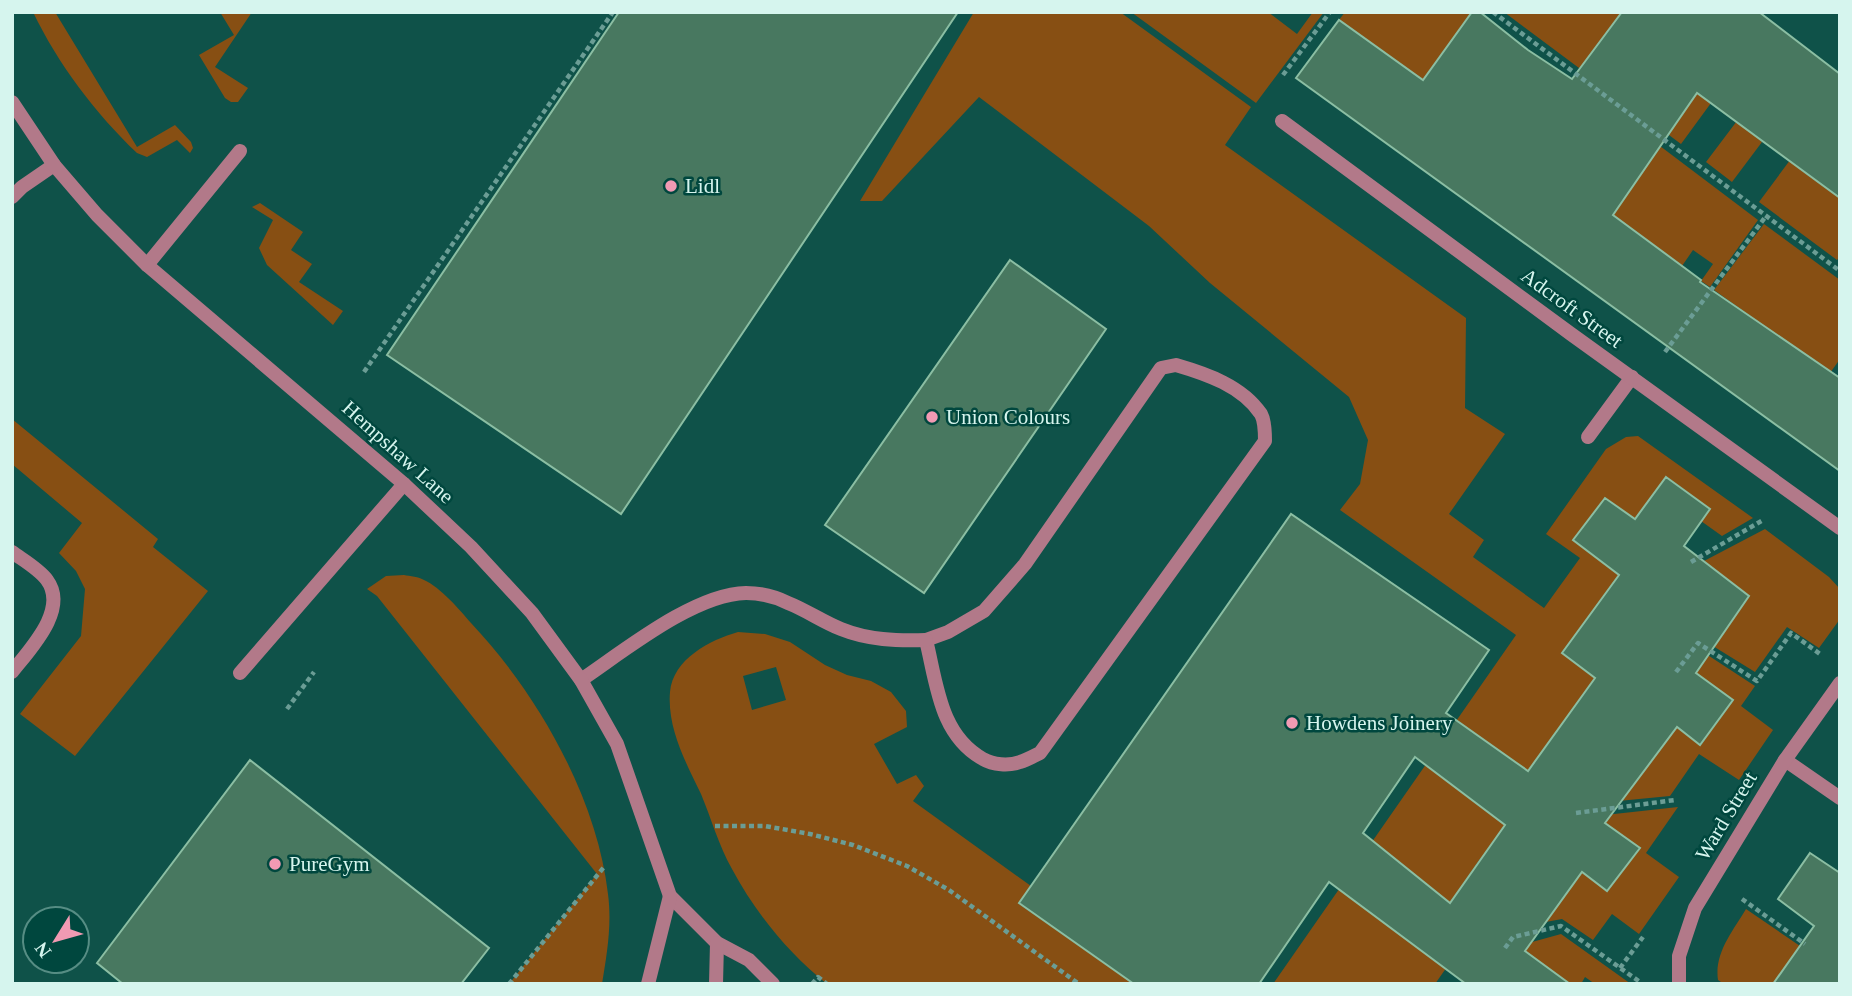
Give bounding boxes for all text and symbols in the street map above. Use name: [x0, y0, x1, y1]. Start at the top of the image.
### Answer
place label: Lidl: [685, 174, 720, 198]
marker: Lidl: [663, 178, 679, 194]
street label: Adcroft Street: [1517, 263, 1628, 353]
street label: Hempshaw Lane: [337, 396, 459, 508]
place label: Union Colours: [946, 405, 1070, 429]
marker: Union Colours: [924, 409, 940, 425]
place label: Howdens Joinery: [1306, 711, 1453, 735]
marker: Howdens Joinery: [1284, 715, 1300, 731]
street label: Ward Street: [1690, 767, 1762, 865]
place label: PureGym: [289, 852, 370, 876]
marker: PureGym: [267, 856, 283, 872]
north arrow: [21, 905, 91, 975]
text: N: [30, 938, 55, 962]

